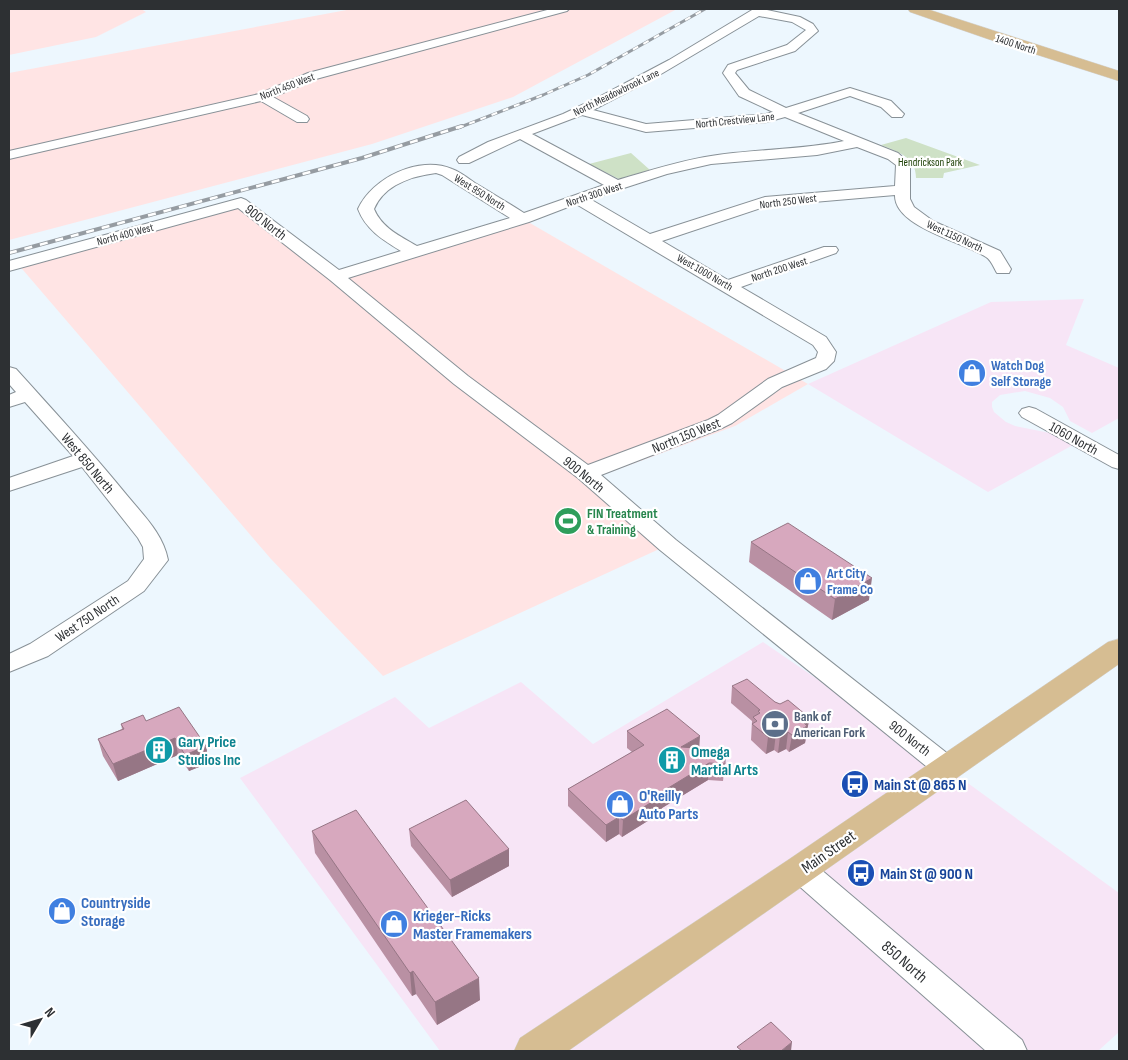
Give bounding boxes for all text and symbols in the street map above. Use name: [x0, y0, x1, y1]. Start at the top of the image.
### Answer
street label: 1400 North: [994, 32, 1038, 57]
street label: North Meadowbrook Lane: [571, 66, 661, 119]
street label: North 450 West: [258, 70, 317, 103]
street label: North Crestview Lane: [695, 110, 775, 131]
park label: Hendrickson Park: [898, 156, 963, 169]
street label: West 950 North: [452, 172, 508, 213]
street label: North 300 West: [564, 179, 624, 210]
street label: North 250 West: [759, 191, 818, 211]
street label: 900 North: [241, 201, 290, 244]
street label: West 1150 North: [925, 218, 985, 255]
street label: North 400 West: [95, 221, 156, 248]
street label: West 1000 North: [675, 251, 735, 294]
street label: North 200 West: [750, 254, 809, 285]
place label: Watch Dog Self Storage: [991, 357, 1051, 390]
shop icon: Watch Dog Self Storage: [957, 358, 987, 388]
street label: North 150 West: [649, 414, 723, 457]
street label: 1060 North: [1046, 418, 1101, 459]
street label: West 850 North: [57, 430, 118, 497]
street label: 900 North: [560, 453, 608, 496]
place label: FIN Treatment & Training: [587, 505, 658, 538]
sports icon: FIN Treatment & Training: [553, 506, 583, 536]
place label: Art City Frame Co: [826, 565, 873, 598]
shop icon: Art City Frame Co: [793, 566, 823, 596]
street label: West 750 North: [52, 591, 122, 646]
place label: Bank of American Fork: [793, 708, 865, 741]
bank icon: Bank of American Fork: [760, 709, 790, 739]
street label: 900 North: [885, 717, 934, 760]
place label: Gary Price Studios Inc: [178, 733, 241, 770]
building icon: Gary Price Studios Inc: [144, 735, 174, 765]
place label: Omega Martial Arts: [691, 743, 758, 780]
building icon: Omega Martial Arts: [657, 745, 687, 775]
bus stop icon: Main St @ 865 N: [840, 769, 870, 799]
place label: Main St @ 865 N: [874, 776, 966, 795]
place label: O'Reilly Auto Parts: [638, 787, 698, 824]
shop icon: O'Reilly Auto Parts: [605, 789, 635, 819]
street label: Main Street: [798, 827, 860, 878]
bus stop icon: Main St @ 900 N: [846, 858, 876, 888]
place label: Main St @ 900 N: [880, 865, 973, 884]
place label: Countryside Storage: [81, 894, 151, 931]
shop icon: Countryside Storage: [47, 896, 77, 926]
place label: Krieger-Ricks Master Framemakers: [413, 907, 532, 944]
shop icon: Krieger-Ricks Master Framemakers: [379, 909, 409, 939]
street label: 850 North: [877, 937, 931, 987]
north arrow: [15, 995, 65, 1045]
text: N: [41, 1004, 59, 1020]

